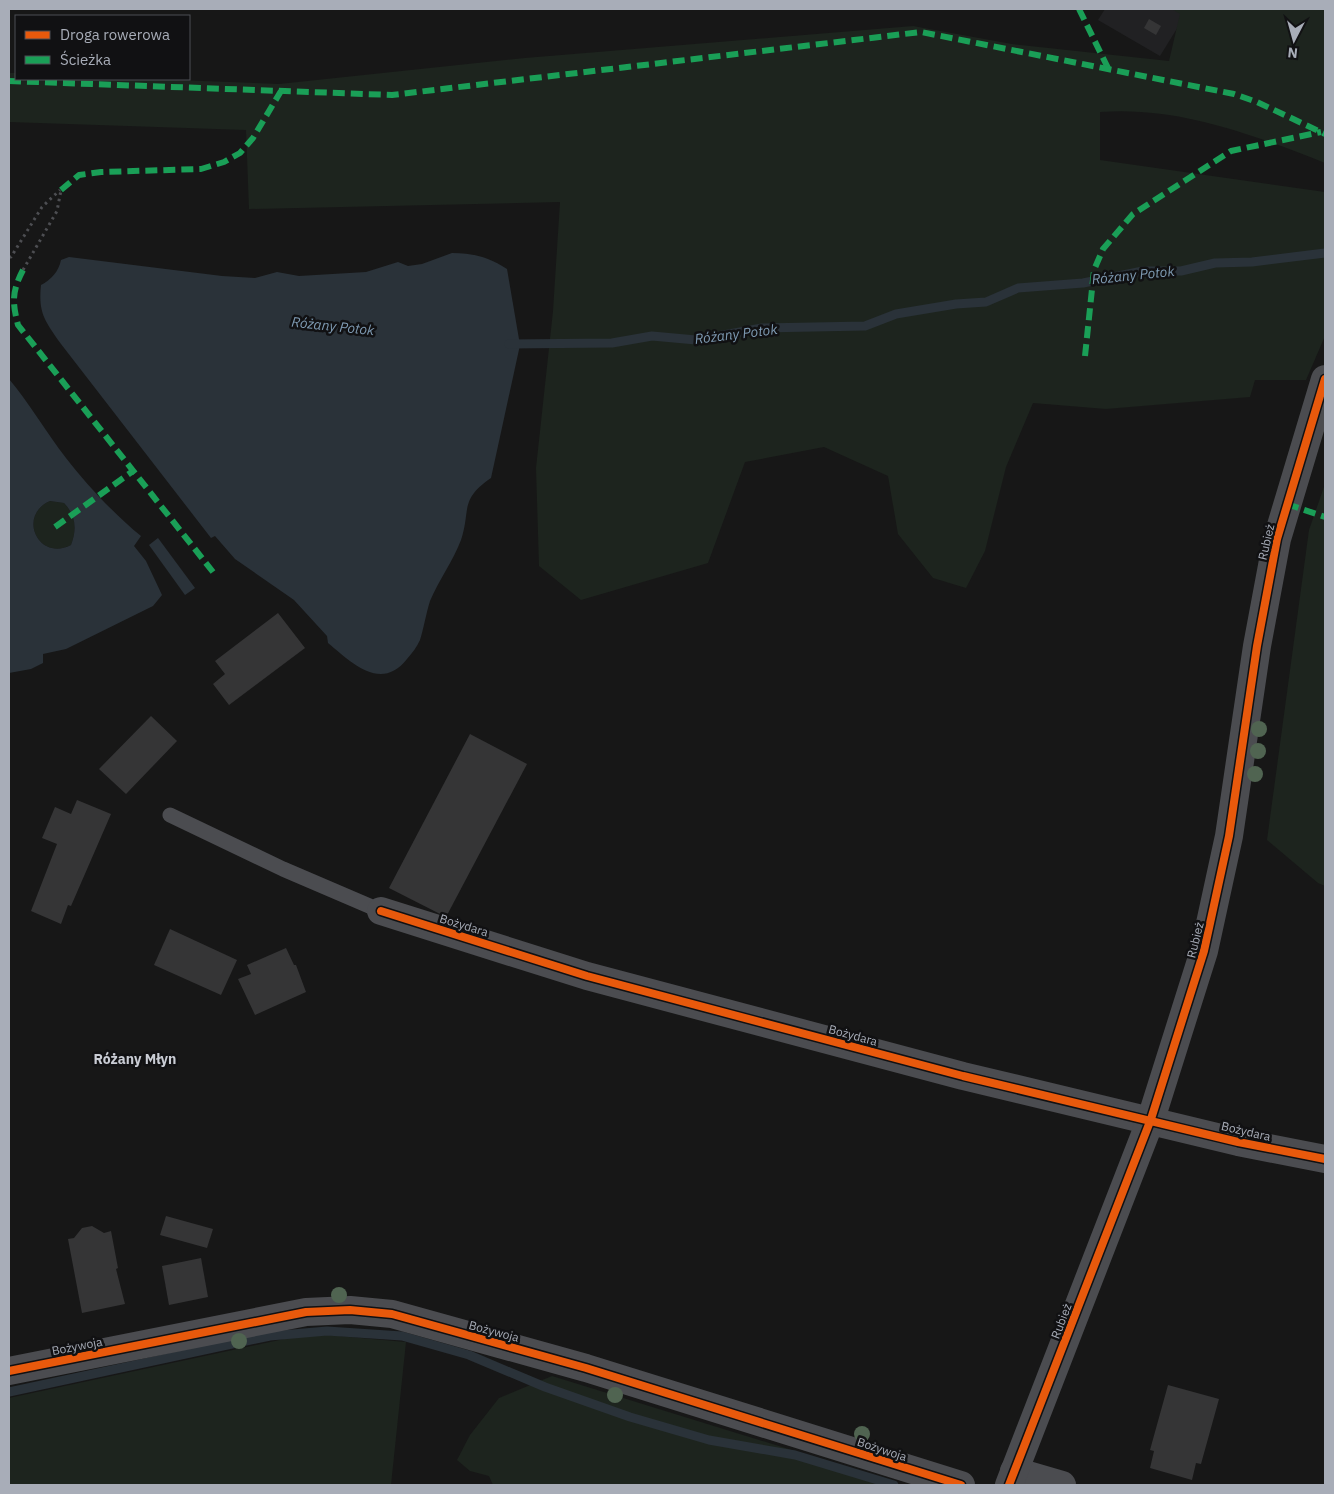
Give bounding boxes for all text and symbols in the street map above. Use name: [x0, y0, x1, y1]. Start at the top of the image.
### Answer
legend: [15, 15, 190, 80]
north arrow: [1269, 15, 1319, 65]
text: Droga rowerowa: [60, 25, 170, 44]
text: N: [1287, 43, 1299, 62]
text: Ścieżka: [60, 50, 111, 69]
water label: Różany Potok: [1091, 262, 1176, 288]
water label: Różany Potok: [291, 313, 376, 339]
water label: Różany Potok: [694, 320, 779, 348]
street label: Rubież: [1255, 522, 1278, 561]
street label: Bożydara: [438, 911, 491, 940]
street label: Rubież: [1183, 920, 1207, 960]
street label: Bożydara: [827, 1021, 880, 1049]
district label: Różany Młyn: [94, 1050, 176, 1068]
street label: Bożydara: [1220, 1118, 1273, 1144]
street label: Rubież: [1047, 1301, 1075, 1341]
street label: Bożywoja: [467, 1317, 521, 1345]
street label: Bożywoja: [50, 1334, 104, 1358]
street label: Bożywoja: [855, 1434, 909, 1464]

